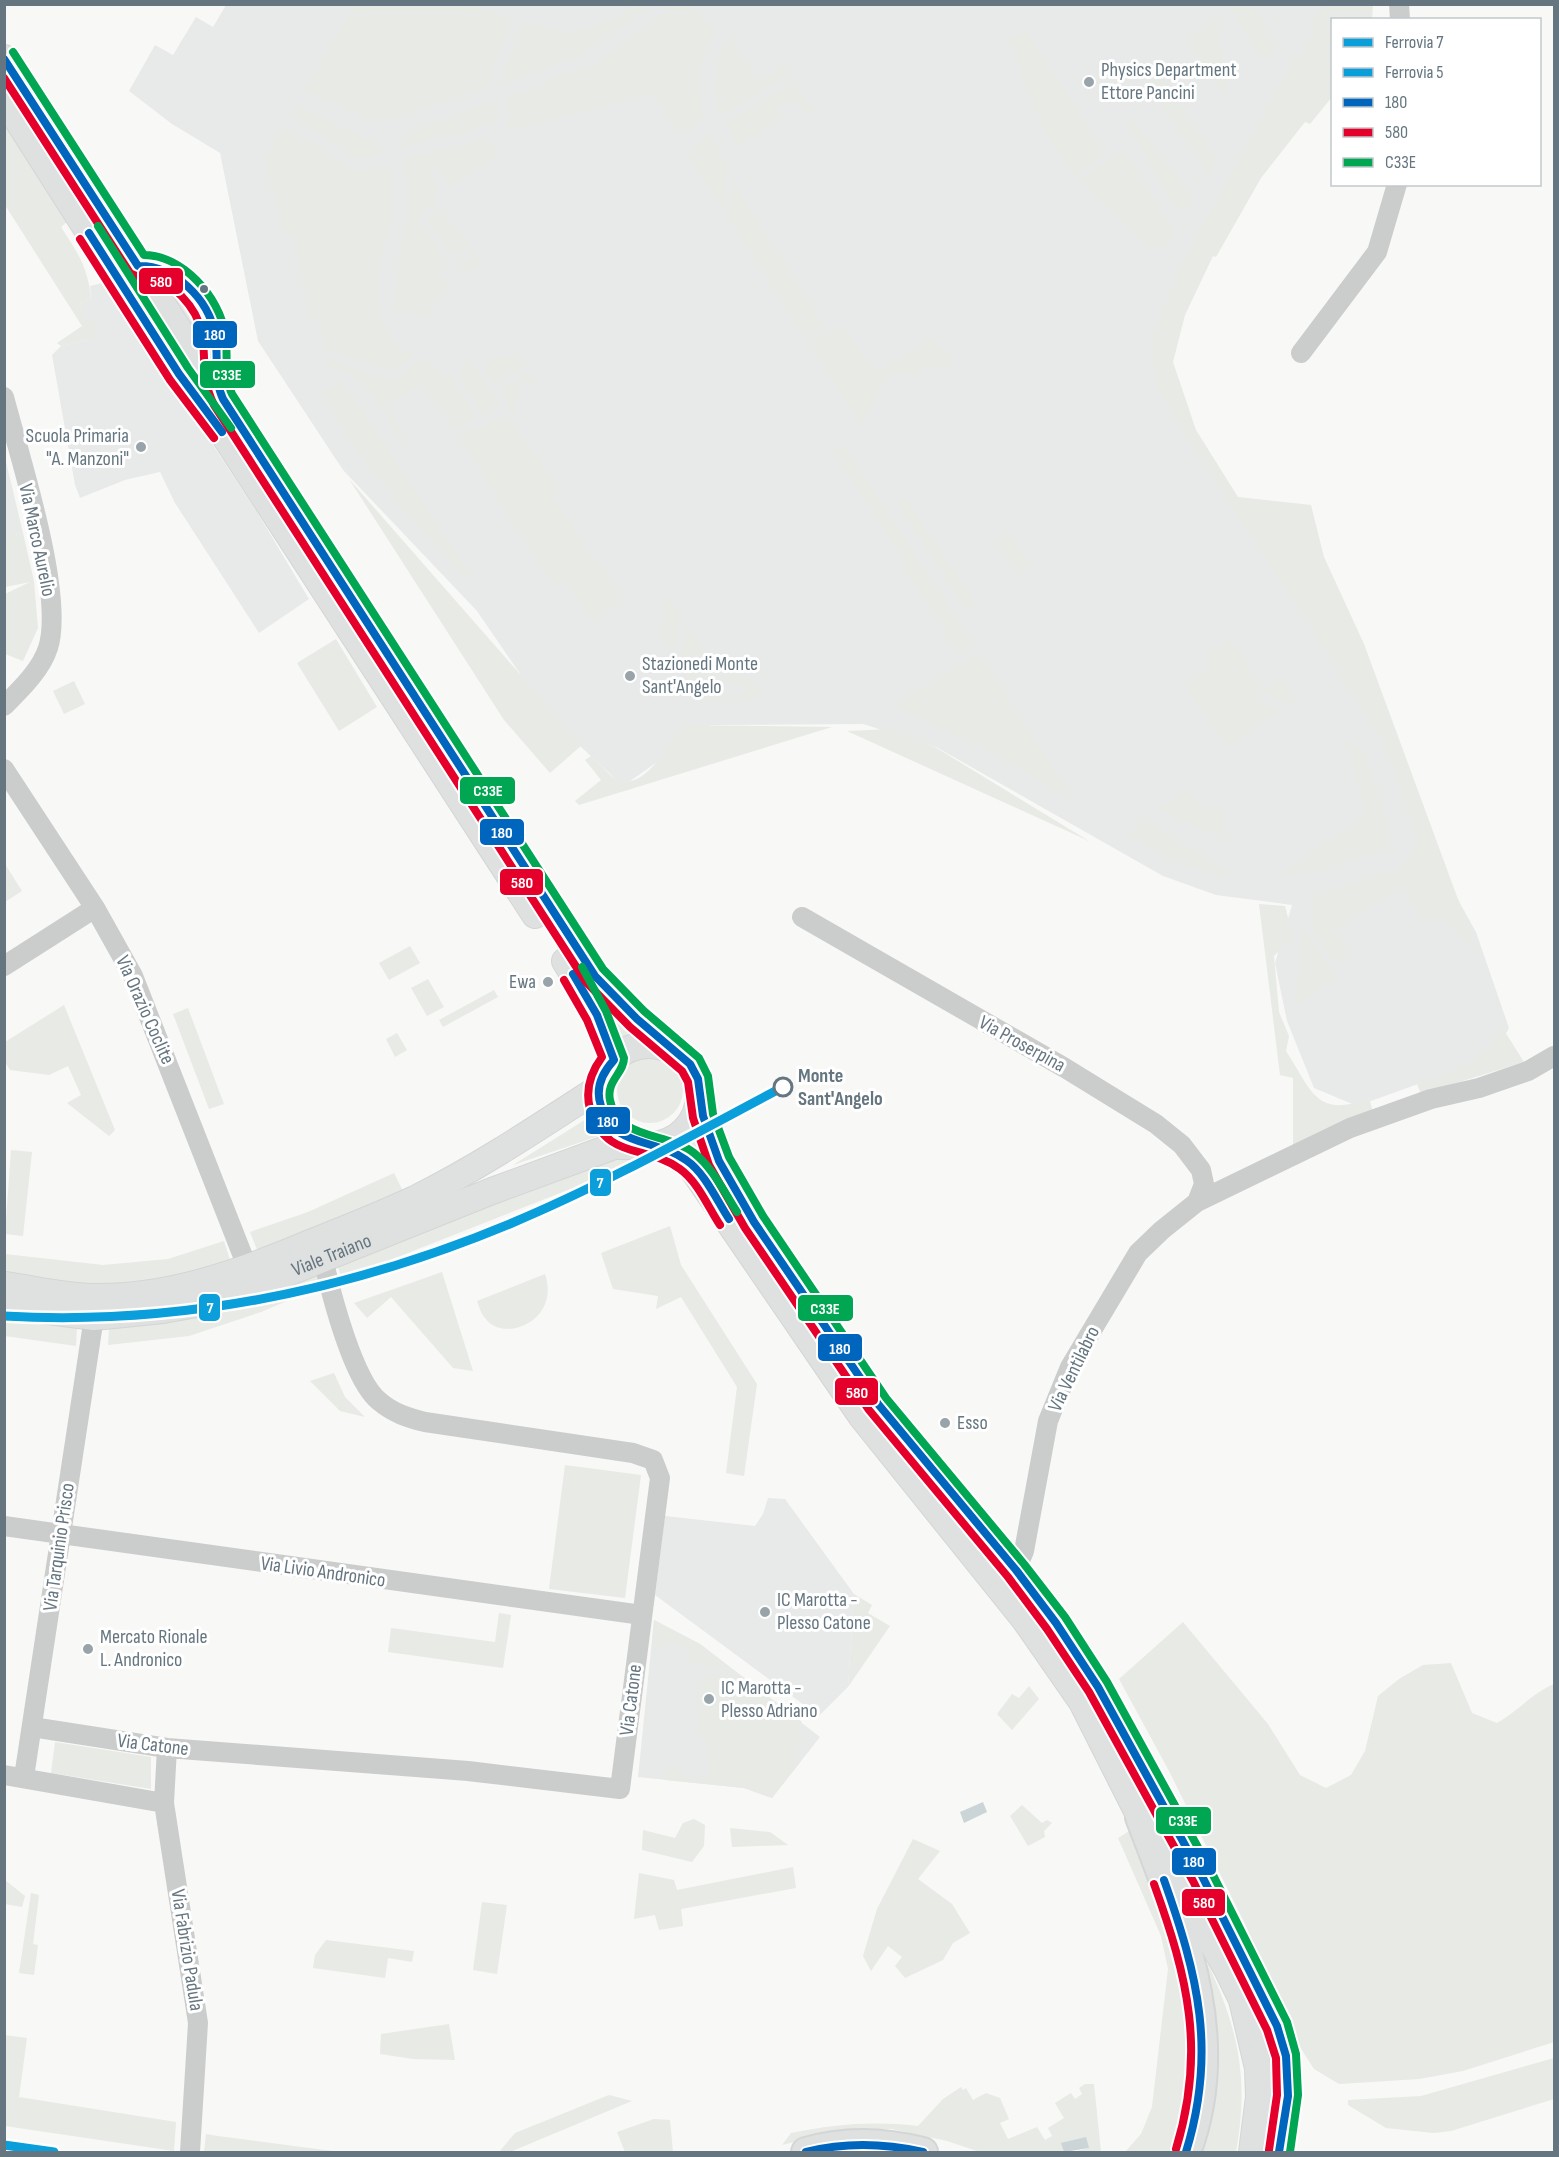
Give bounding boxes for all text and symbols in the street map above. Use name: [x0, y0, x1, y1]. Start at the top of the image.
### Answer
legend: [1331, 18, 1541, 186]
text: Ferrovia 7: [1385, 32, 1444, 53]
place label: Physics Department Ettore Pancini: [1101, 58, 1237, 105]
text: Ferrovia 5: [1385, 62, 1444, 83]
marker: Physics Department Ettore Pancini: [1082, 75, 1096, 89]
text: 180: [1385, 92, 1407, 113]
text: 580: [1385, 122, 1408, 143]
text: C33E: [1385, 152, 1416, 173]
line badge: 580: [138, 267, 184, 295]
text: 580: [150, 273, 172, 292]
unlabelled marker: [198, 283, 210, 295]
line badge: 180: [192, 320, 238, 349]
text: 180: [204, 326, 226, 345]
line badge: C33E: [199, 360, 256, 389]
text: C33E: [212, 366, 242, 385]
place label: Scuola Primaria "A. Manzoni": [26, 424, 129, 471]
marker: Scuola Primaria "A. Manzoni": [134, 440, 148, 454]
street label: Via Marco Aurelio: [13, 481, 61, 599]
place label: Stazionedi Monte Sant'Angelo: [642, 652, 758, 699]
marker: Stazionedi Monte Sant'Angelo: [623, 669, 637, 683]
line badge: C33E: [459, 776, 516, 805]
text: C33E: [473, 782, 503, 801]
line badge: 180: [479, 818, 525, 846]
text: 180: [491, 824, 513, 843]
line badge: 580: [499, 868, 544, 896]
text: 580: [511, 874, 533, 893]
street label: Via Orazio Coclite: [110, 952, 180, 1068]
place label: Ewa: [509, 970, 536, 994]
marker: Ewa: [541, 975, 555, 989]
street label: Via Proserpina: [975, 1010, 1069, 1078]
place label: Monte Sant'Angelo: [798, 1064, 883, 1111]
marker: Monte Sant'Angelo: [773, 1077, 793, 1097]
line badge: 180: [585, 1106, 631, 1135]
text: 180: [597, 1113, 619, 1132]
line badge: 7: [589, 1168, 612, 1197]
text: 7: [597, 1174, 604, 1193]
street label: Viale Traiano: [288, 1229, 375, 1282]
line badge: 7: [198, 1293, 221, 1322]
line badge: C33E: [797, 1294, 854, 1322]
text: 7: [207, 1299, 214, 1318]
text: C33E: [810, 1300, 840, 1319]
street label: Via Ventilabro: [1043, 1322, 1105, 1416]
line badge: 180: [817, 1333, 863, 1362]
text: 180: [829, 1340, 851, 1359]
line badge: 580: [834, 1377, 879, 1406]
text: 580: [846, 1384, 868, 1403]
place label: Esso: [957, 1411, 988, 1435]
marker: Esso: [938, 1416, 952, 1430]
street label: Via Tarquinio Prisco: [38, 1481, 80, 1613]
street label: Via Livio Andronico: [259, 1551, 387, 1593]
place label: IC Marotta - Plesso Catone: [777, 1588, 871, 1635]
marker: IC Marotta - Plesso Catone: [758, 1605, 772, 1619]
place label: Mercato Rionale L. Andronico: [100, 1625, 207, 1672]
marker: Mercato Rionale L. Andronico: [81, 1642, 95, 1656]
street label: Via Catone: [615, 1663, 647, 1737]
place label: IC Marotta - Plesso Adriano: [721, 1676, 817, 1723]
marker: IC Marotta - Plesso Adriano: [702, 1692, 716, 1706]
street label: Via Catone: [116, 1729, 190, 1761]
line badge: C33E: [1155, 1806, 1212, 1835]
text: C33E: [1168, 1812, 1198, 1831]
line badge: 180: [1171, 1847, 1217, 1876]
text: 180: [1183, 1853, 1205, 1872]
street label: Via Fabrizio Padula: [166, 1888, 208, 2012]
line badge: 580: [1181, 1888, 1226, 1917]
text: 580: [1193, 1894, 1215, 1913]

